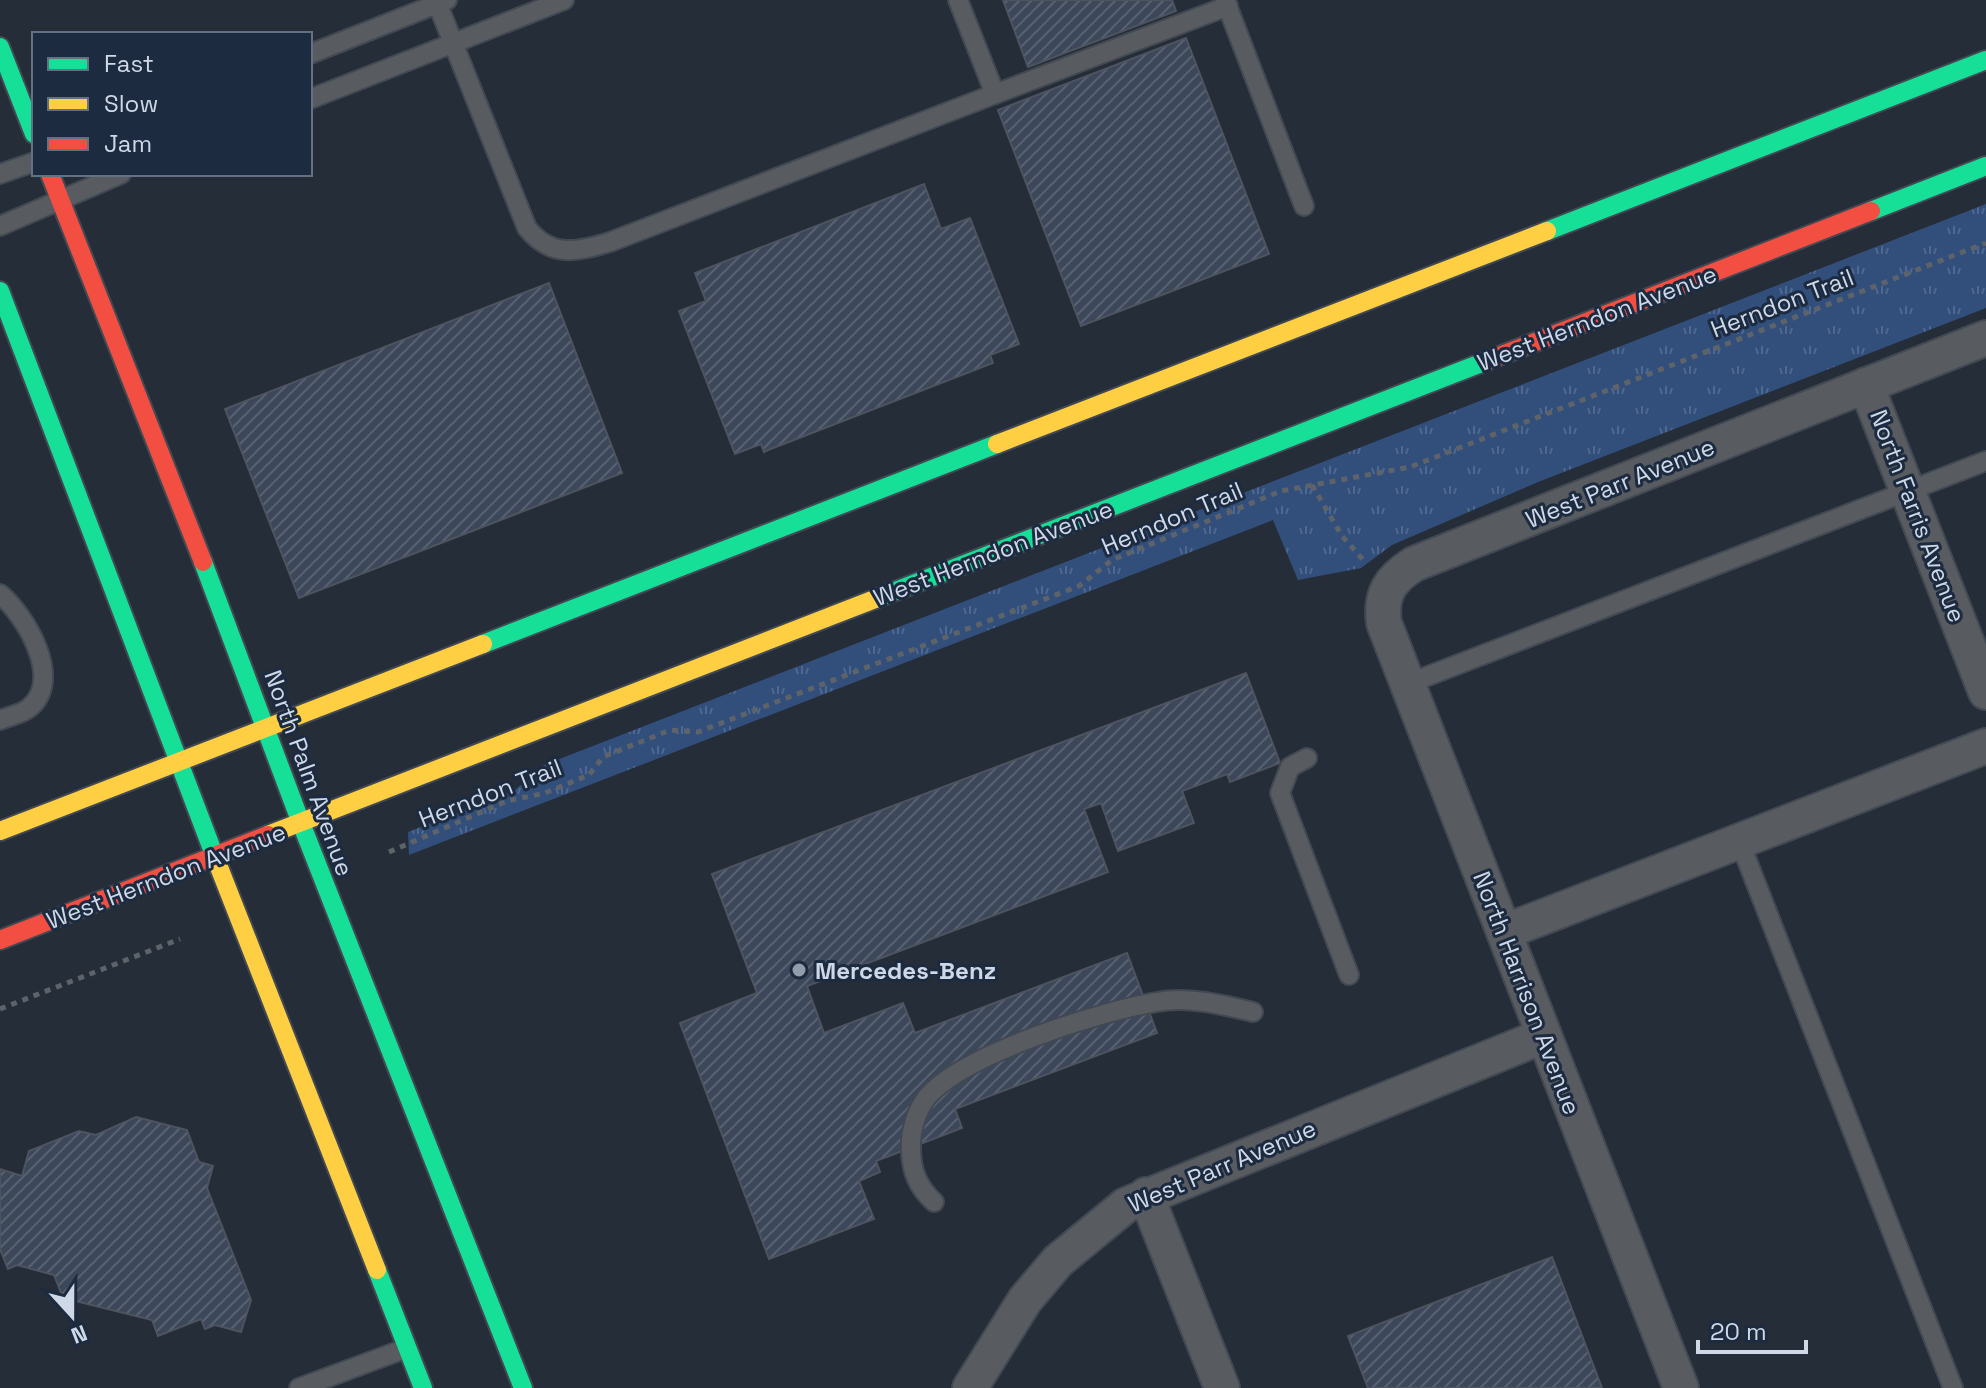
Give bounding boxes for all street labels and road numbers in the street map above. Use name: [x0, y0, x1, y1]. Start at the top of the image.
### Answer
street label: West Herndon Avenue: [1473, 258, 1721, 378]
street label: Herndon Trail: [1706, 262, 1858, 344]
street label: North Farris Avenue: [1863, 405, 1973, 627]
street label: West Parr Avenue: [1521, 431, 1719, 535]
street label: Herndon Trail: [1097, 474, 1247, 562]
street label: West Herndon Avenue: [869, 493, 1117, 613]
street label: North Palm Avenue: [257, 666, 361, 880]
street label: Herndon Trail: [414, 752, 566, 834]
street label: West Herndon Avenue: [42, 816, 290, 936]
street label: North Harrison Avenue: [1466, 867, 1588, 1119]
street label: West Parr Avenue: [1123, 1112, 1321, 1220]

